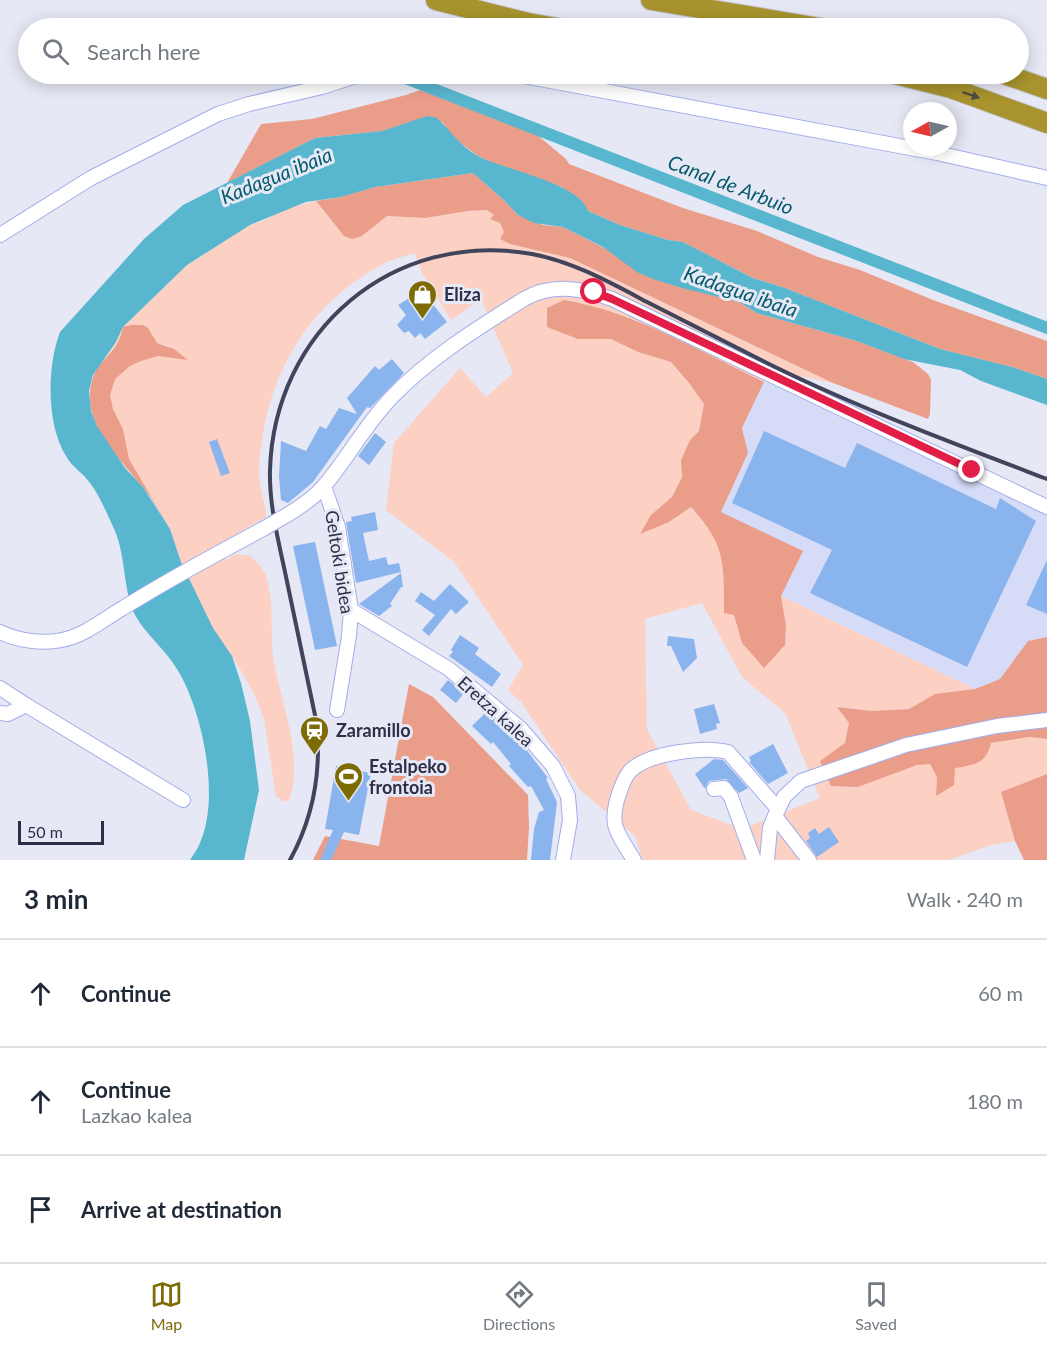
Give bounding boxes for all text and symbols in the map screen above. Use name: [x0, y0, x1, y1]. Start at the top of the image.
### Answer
search box: [18, 18, 1029, 84]
icon: search: [39, 35, 72, 68]
text: Search here: [87, 38, 200, 65]
one-way arrow: [963, 90, 981, 100]
north arrow: [903, 102, 957, 156]
water label: Kadagua ibaia: [217, 142, 335, 208]
water label: Canal de Arbuio: [665, 149, 797, 219]
water label: Kadagua ibaia: [681, 260, 801, 322]
shop icon: Eliza: [407, 278, 439, 320]
route start: [580, 278, 606, 304]
place label: Eliza: [444, 283, 481, 305]
route end: [958, 456, 984, 482]
street label: Geltoki bidea: [321, 509, 359, 615]
street label: Eretza kalea: [453, 671, 539, 751]
station icon: Zaramillo: [299, 714, 331, 756]
place label: Zaramillo: [336, 719, 411, 741]
place label: Estalpeko frontoia: [369, 755, 447, 798]
sports icon: Estalpeko frontoia: [332, 760, 364, 802]
scale bar: [18, 818, 104, 846]
text: 50 m: [27, 822, 63, 841]
text: 3 min: [24, 883, 88, 915]
text: Walk · 240 m: [907, 887, 1023, 911]
icon: ahead: [24, 977, 57, 1010]
text: Continue: [81, 980, 171, 1007]
text: 60 m: [978, 981, 1023, 1005]
text: Continue: [81, 1076, 171, 1103]
icon: ahead: [24, 1085, 57, 1118]
text: 180 m: [967, 1089, 1023, 1113]
text: Lazkao kalea: [81, 1103, 192, 1127]
icon: arrive: [24, 1193, 57, 1226]
text: Arrive at destination: [81, 1196, 282, 1223]
tab: Map: [150, 1278, 183, 1333]
tab: Directions: [483, 1278, 555, 1333]
tab: Saved: [855, 1278, 897, 1333]

